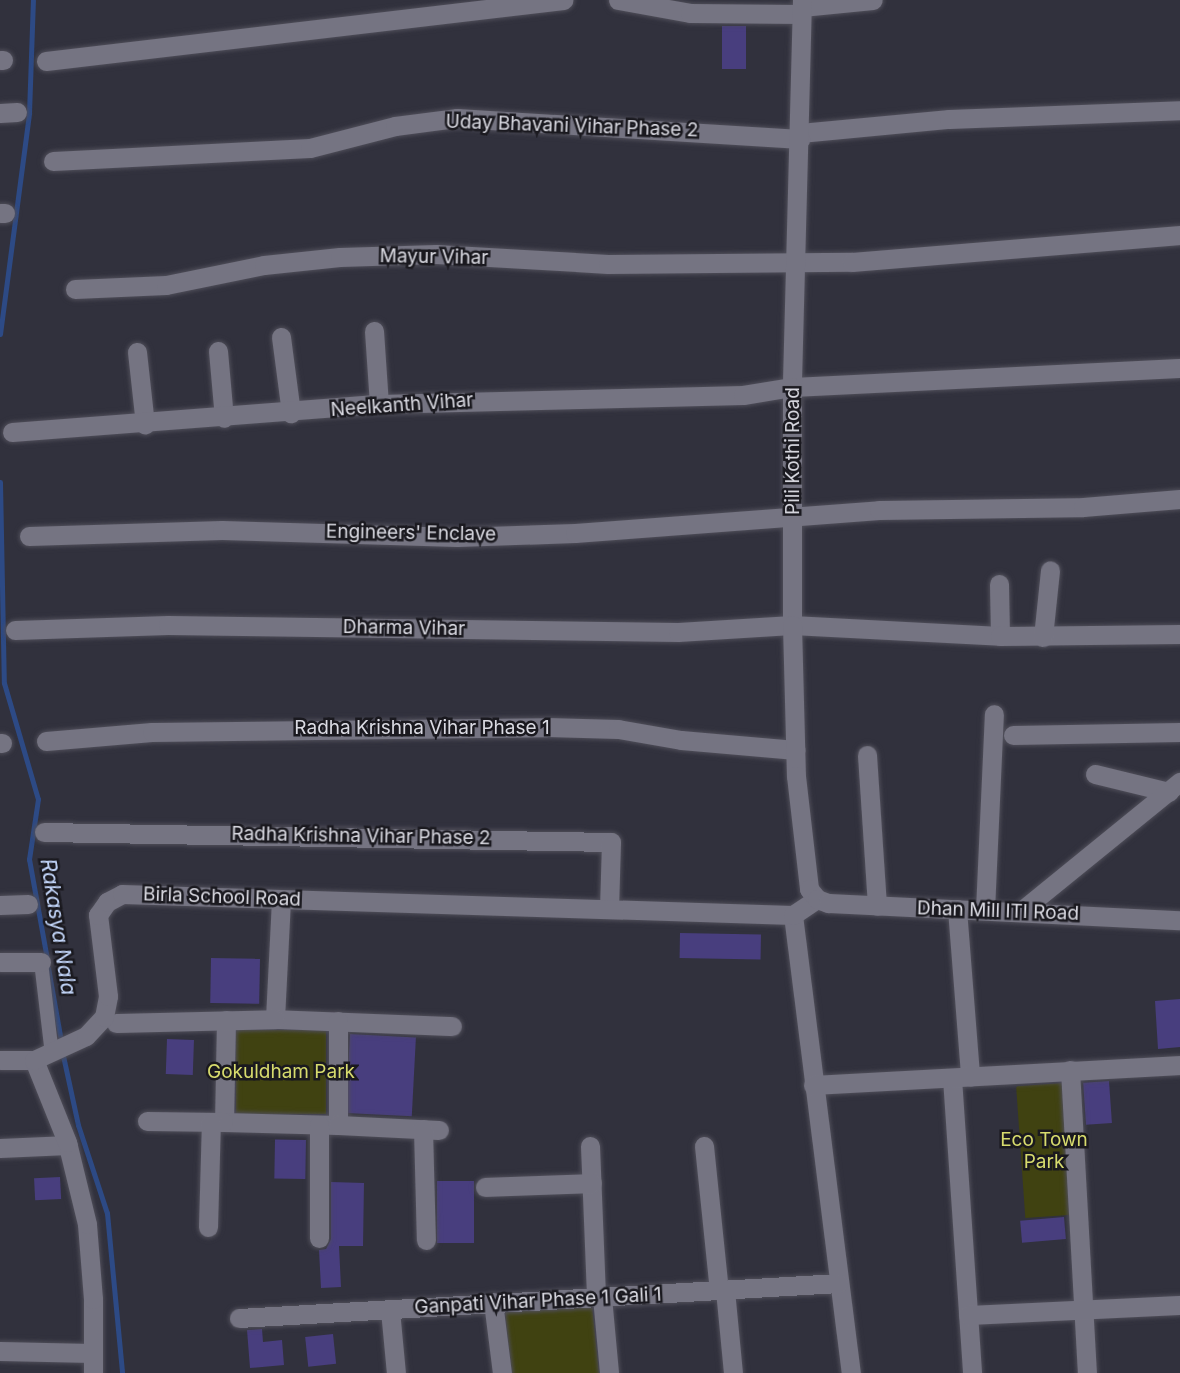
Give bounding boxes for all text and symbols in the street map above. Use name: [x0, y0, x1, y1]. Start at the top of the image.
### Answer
street label: Uday Bhavani Vihar Phase 2: [445, 110, 699, 142]
street label: Mayur Vihar: [379, 245, 489, 269]
street label: Pili Kothi Road: [782, 387, 804, 515]
street label: Neelkanth Vihar: [330, 389, 474, 421]
street label: Engineers' Enclave: [326, 520, 496, 546]
street label: Dharma Vihar: [343, 616, 465, 640]
street label: Radha Krishna Vihar Phase 1: [294, 717, 550, 739]
street label: Radha Krishna Vihar Phase 2: [231, 822, 491, 850]
water label: Rakasya Nala: [35, 857, 81, 997]
street label: Birla School Road: [143, 883, 301, 911]
street label: Dhan Mill ITI Road: [917, 897, 1079, 925]
park label: Gokuldham Park: [207, 1061, 355, 1083]
park label: Eco Town Park: [1000, 1129, 1088, 1173]
street label: Ganpati Vihar Phase 1 Gali 1: [414, 1283, 662, 1319]

